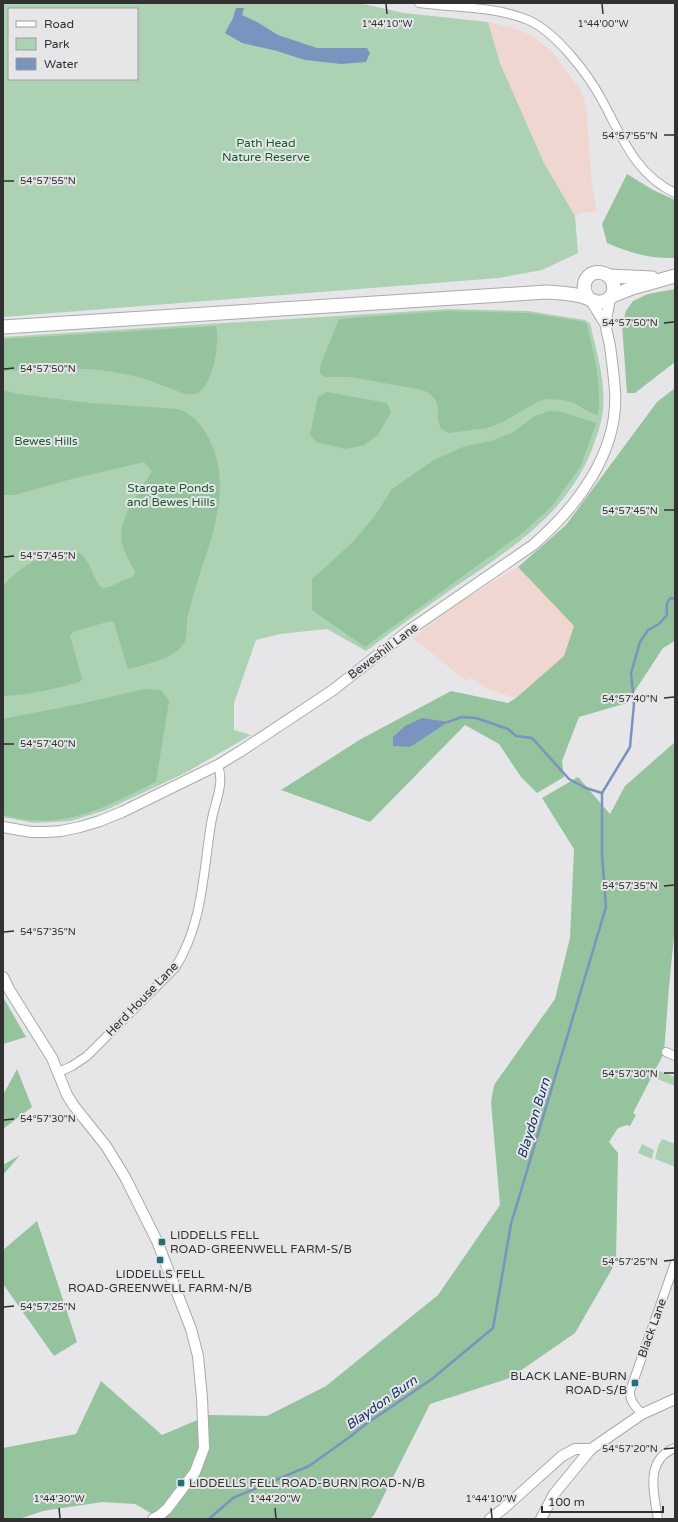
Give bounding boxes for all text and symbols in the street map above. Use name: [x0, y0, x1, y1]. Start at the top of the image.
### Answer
legend: [8, 8, 138, 80]
text: Road: [44, 17, 74, 31]
text: 1°44'10"W: [361, 18, 413, 30]
text: 1°44'00"W: [577, 18, 629, 30]
text: Park: [44, 37, 70, 51]
text: Water: [44, 57, 79, 71]
text: 54°57'55"N: [602, 130, 658, 142]
park label: Path Head Nature Reserve: [222, 136, 310, 164]
text: 54°57'55"N: [20, 175, 76, 187]
text: 54°57'50"N: [602, 317, 658, 329]
text: 54°57'50"N: [20, 363, 76, 375]
park label: Bewes Hills: [14, 434, 78, 448]
park label: Stargate Ponds and Bewes Hills: [127, 481, 215, 509]
text: 54°57'45"N: [602, 505, 658, 517]
text: 54°57'45"N: [20, 550, 76, 562]
street label: Beweshill Lane: [345, 620, 421, 682]
text: 54°57'40"N: [602, 693, 658, 705]
text: 54°57'40"N: [20, 738, 76, 750]
text: 54°57'35"N: [602, 880, 658, 892]
text: 54°57'35"N: [20, 926, 76, 938]
street label: Herd House Lane: [103, 959, 181, 1039]
text: 54°57'30"N: [602, 1068, 658, 1080]
water label: Blaydon Burn: [514, 1075, 554, 1160]
text: 54°57'30"N: [20, 1113, 76, 1125]
place label: LIDDELLS FELL ROAD-GREENWELL FARM-S/B: [170, 1228, 352, 1256]
marker: LIDDELLS FELL ROAD-GREENWELL FARM-S/B: [157, 1237, 167, 1247]
marker: LIDDELLS FELL ROAD-GREENWELL FARM-N/B: [155, 1255, 165, 1265]
text: 54°57'25"N: [602, 1256, 658, 1268]
place label: LIDDELLS FELL ROAD-GREENWELL FARM-N/B: [68, 1267, 252, 1295]
street label: Black Lane: [635, 1296, 669, 1359]
text: 54°57'25"N: [20, 1301, 76, 1313]
place label: BLACK LANE-BURN ROAD-S/B: [510, 1369, 627, 1397]
water label: Blaydon Burn: [343, 1372, 421, 1433]
marker: BLACK LANE-BURN ROAD-S/B: [630, 1378, 640, 1388]
text: 54°57'20"N: [602, 1443, 658, 1455]
place label: LIDDELLS FELL ROAD-BURN ROAD-N/B: [189, 1476, 425, 1490]
marker: LIDDELLS FELL ROAD-BURN ROAD-N/B: [176, 1478, 186, 1488]
scale bar: [542, 1488, 663, 1514]
text: 1°44'30"W: [33, 1493, 85, 1505]
text: 1°44'20"W: [249, 1493, 301, 1505]
text: 1°44'10"W: [465, 1493, 517, 1505]
text: 100 m: [548, 1495, 585, 1509]

